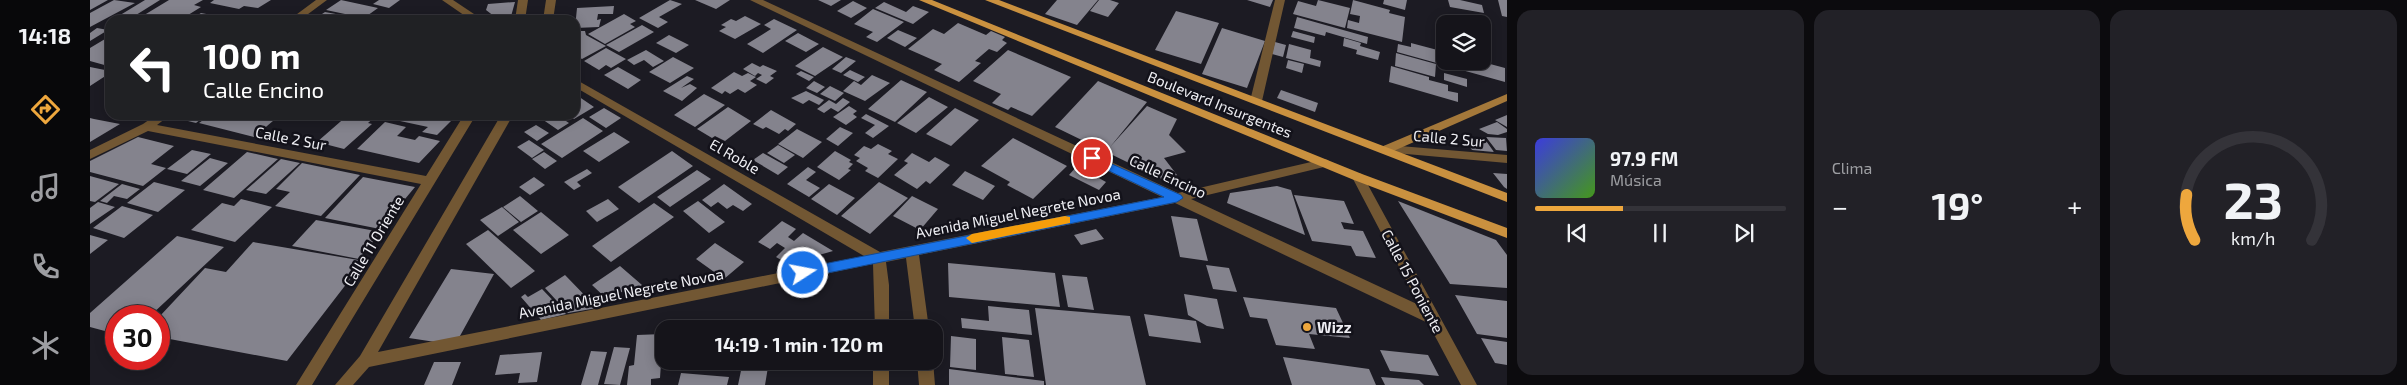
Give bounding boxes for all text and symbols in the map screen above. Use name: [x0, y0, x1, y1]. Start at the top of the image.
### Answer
map controls: [1436, 15, 1491, 70]
button: layers: [1436, 15, 1491, 70]
text: 14:18: [19, 22, 71, 48]
text: 100 m: [203, 34, 301, 76]
icon: left: [120, 35, 185, 100]
street label: Boulevard Insurgentes: [1145, 67, 1295, 141]
text: Calle Encino: [203, 76, 324, 102]
icon: directions: [28, 92, 63, 127]
street label: Calle 2 Sur: [254, 122, 328, 154]
street label: Calle 2 Sur: [1412, 126, 1486, 150]
street label: El Roble: [707, 135, 763, 177]
pin: [1071, 137, 1113, 179]
icon: arrive: [1078, 144, 1106, 172]
text: 97.9 FM: [1610, 147, 1678, 170]
street label: Calle Encino: [1127, 150, 1209, 202]
text: Clima: [1832, 158, 1872, 177]
text: 23: [2224, 167, 2284, 229]
icon: music: [28, 170, 63, 205]
text: Música: [1610, 170, 1662, 189]
text: 19°: [1932, 182, 1983, 228]
street label: Avenida Miguel Negrete Novoa: [914, 184, 1122, 242]
text: −: [1832, 189, 1848, 223]
text: +: [2067, 189, 2082, 223]
street label: Calle 11 Oriente: [339, 192, 407, 290]
icon: previous: [1563, 219, 1591, 247]
icon: pause: [1646, 219, 1674, 247]
icon: next: [1730, 219, 1758, 247]
street label: Calle 15 Poniente: [1378, 226, 1448, 336]
text: km/h: [2231, 227, 2276, 249]
position arrow: [776, 246, 828, 298]
icon: phone: [28, 249, 63, 284]
street label: Avenida Miguel Negrete Novoa: [517, 264, 725, 322]
speed limit sign: 30: [105, 305, 170, 370]
place label: Wizz: [1317, 318, 1352, 336]
marker: Wizz: [1301, 321, 1313, 333]
icon: climate: [28, 328, 63, 363]
text: 14:19 · 1 min · 120 m: [715, 333, 883, 356]

